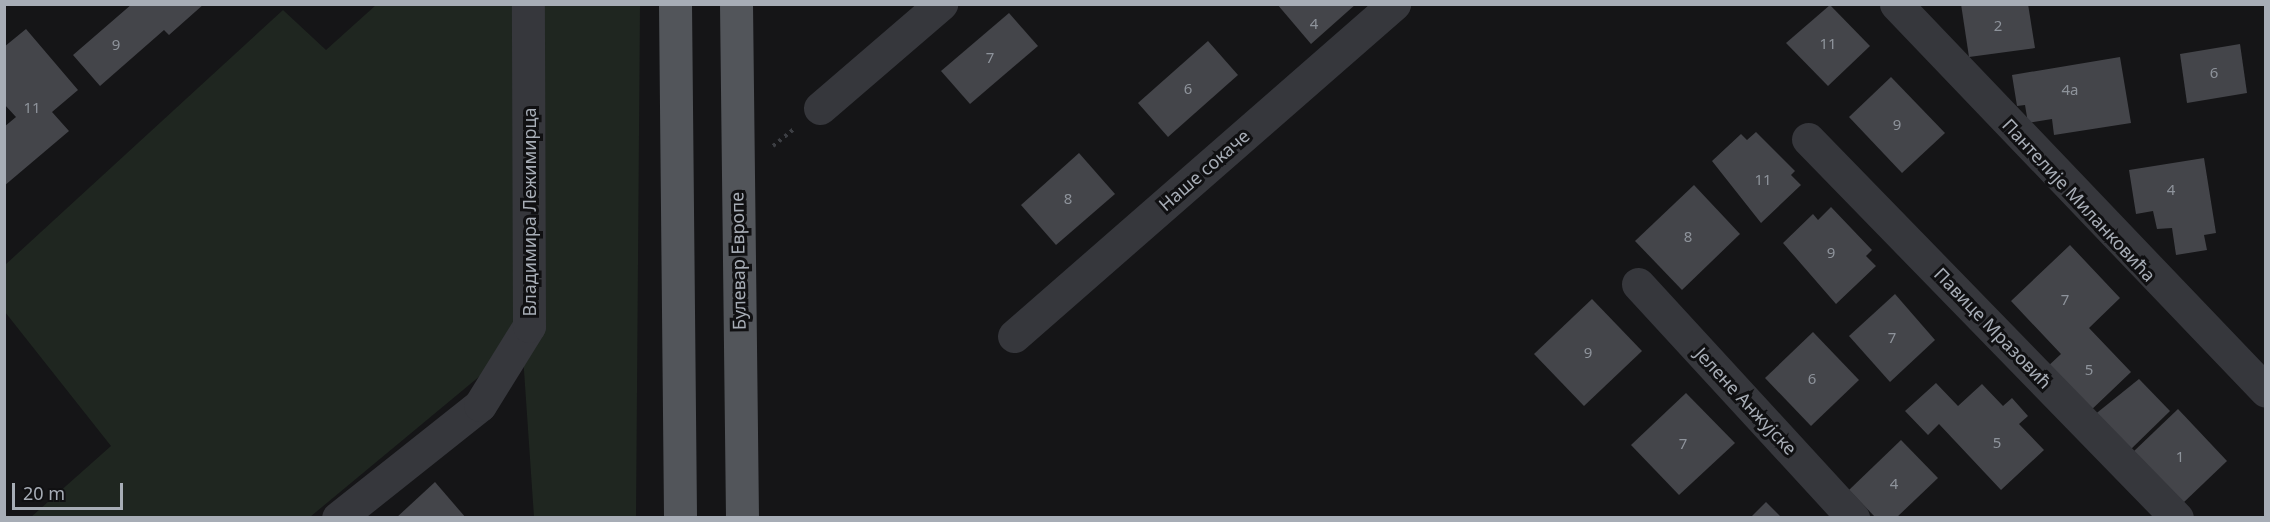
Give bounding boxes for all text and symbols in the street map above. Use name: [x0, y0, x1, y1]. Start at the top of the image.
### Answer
house number: 4: [1310, 15, 1318, 33]
house number: 2: [1994, 17, 2002, 35]
house number: 11: [1819, 35, 1837, 53]
house number: 9: [112, 36, 120, 54]
house number: 7: [986, 49, 994, 67]
house number: 6: [2210, 64, 2218, 82]
house number: 6: [1184, 80, 1192, 98]
house number: 4a: [2062, 81, 2078, 99]
house number: 11: [23, 99, 41, 117]
street label: Владимира Лежимирца: [518, 108, 540, 316]
street label: Пантелије Миланковића: [1998, 114, 2160, 286]
house number: 9: [1893, 116, 1901, 134]
street label: Наше сокаче: [1154, 125, 1254, 215]
house number: 11: [1754, 171, 1772, 189]
house number: 4: [2167, 181, 2175, 199]
house number: 8: [1064, 190, 1072, 208]
street label: Булевар Европе: [726, 192, 750, 330]
house number: 8: [1684, 228, 1692, 246]
house number: 9: [1827, 244, 1835, 262]
street label: Павице Мразовић: [1930, 263, 2056, 393]
house number: 7: [2061, 291, 2069, 309]
house number: 7: [1888, 329, 1896, 347]
street label: Јелене Анжујске: [1691, 343, 1801, 459]
house number: 9: [1584, 344, 1592, 362]
house number: 5: [2085, 361, 2093, 379]
house number: 6: [1808, 370, 1816, 388]
house number: 5: [1993, 434, 2001, 452]
house number: 7: [1679, 435, 1687, 453]
house number: 1: [2176, 448, 2184, 466]
scale bar: [15, 471, 126, 509]
house number: 4: [1890, 475, 1898, 493]
text: 20 m: [23, 481, 65, 505]

